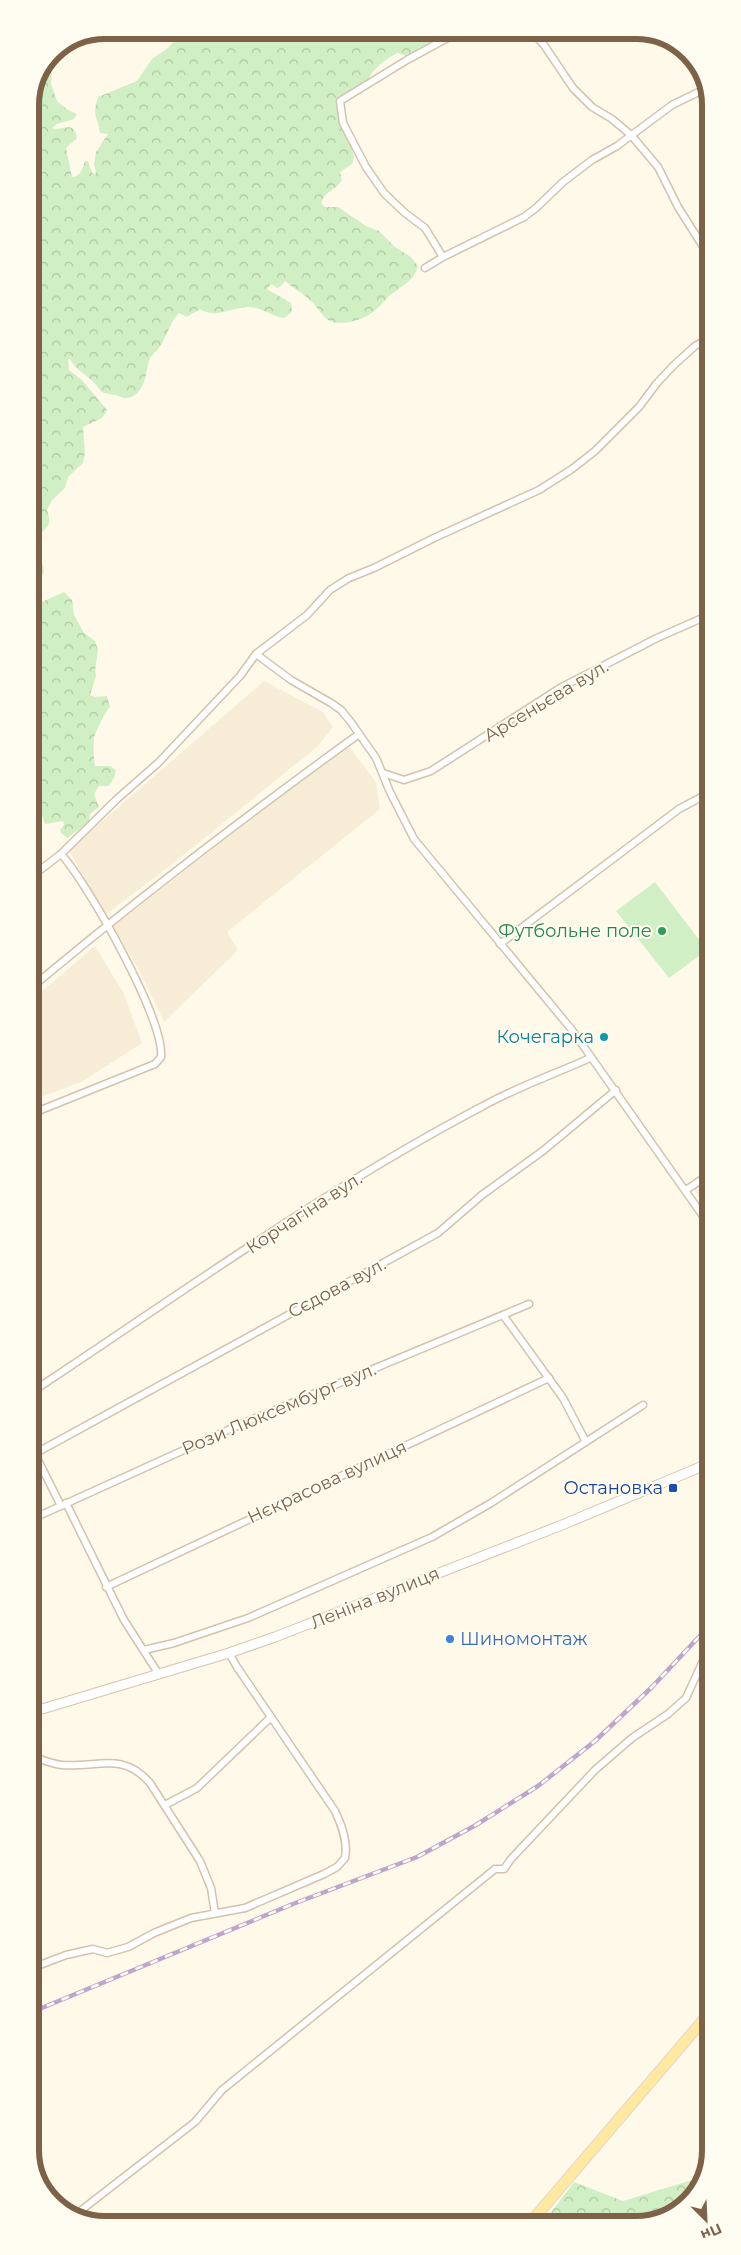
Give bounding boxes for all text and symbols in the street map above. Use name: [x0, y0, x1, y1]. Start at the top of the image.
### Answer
street label: Арсеньєва вул.: [480, 655, 612, 747]
place label: Футбольне поле: [498, 920, 652, 942]
marker: Футбольне поле: [656, 925, 668, 937]
place label: Кочегарка: [496, 1026, 594, 1048]
marker: Кочегарка: [598, 1031, 610, 1043]
street label: Корчагіна вул.: [242, 1167, 366, 1259]
street label: Сєдова вул.: [284, 1253, 390, 1323]
street label: Рози Люксембург вул.: [179, 1358, 379, 1460]
street label: Нєкрасова вулиця: [244, 1435, 410, 1529]
place label: Остановка: [563, 1477, 663, 1499]
marker: Остановка: [667, 1482, 679, 1494]
street label: Леніна вулиця: [307, 1562, 443, 1634]
place label: Шиномонтаж: [460, 1628, 587, 1650]
marker: Шиномонтаж: [444, 1633, 456, 1645]
north arrow: [681, 2195, 731, 2245]
text: Пн: [698, 2219, 725, 2244]

